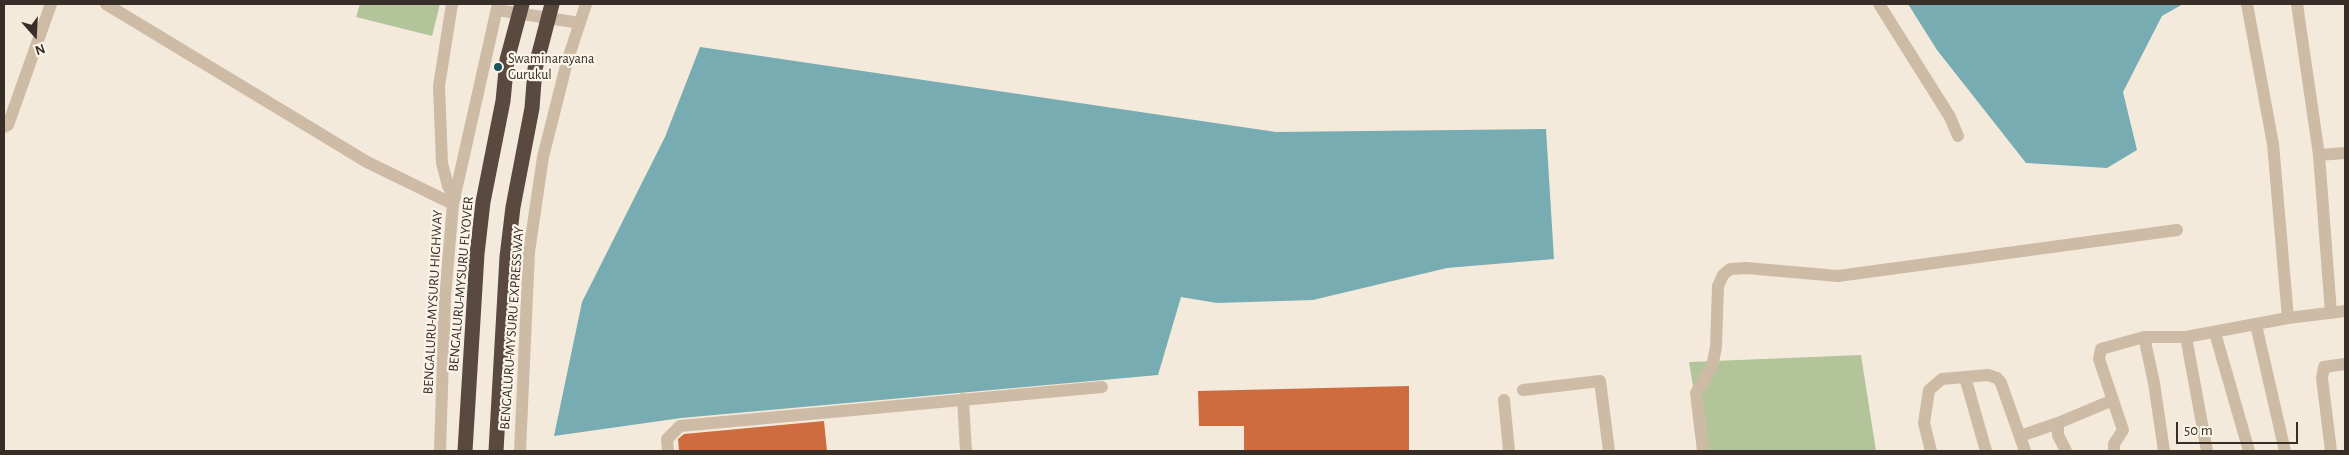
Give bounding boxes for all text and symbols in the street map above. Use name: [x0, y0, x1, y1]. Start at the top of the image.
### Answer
north arrow: [10, 10, 60, 60]
text: N: [33, 41, 47, 57]
place label: Swaminarayana Gurukul: [508, 51, 594, 84]
marker: Swaminarayana Gurukul: [492, 61, 504, 73]
street label: BENGALURU-MYSURU FLYOVER: [445, 196, 477, 372]
street label: BENGALURU-MYSURU HIGHWAY: [420, 209, 446, 395]
street label: BENGALURU-MYSURU EXPRESSWAY: [497, 226, 527, 430]
scale bar: [2179, 412, 2302, 444]
text: 50 m: [2184, 423, 2213, 438]

